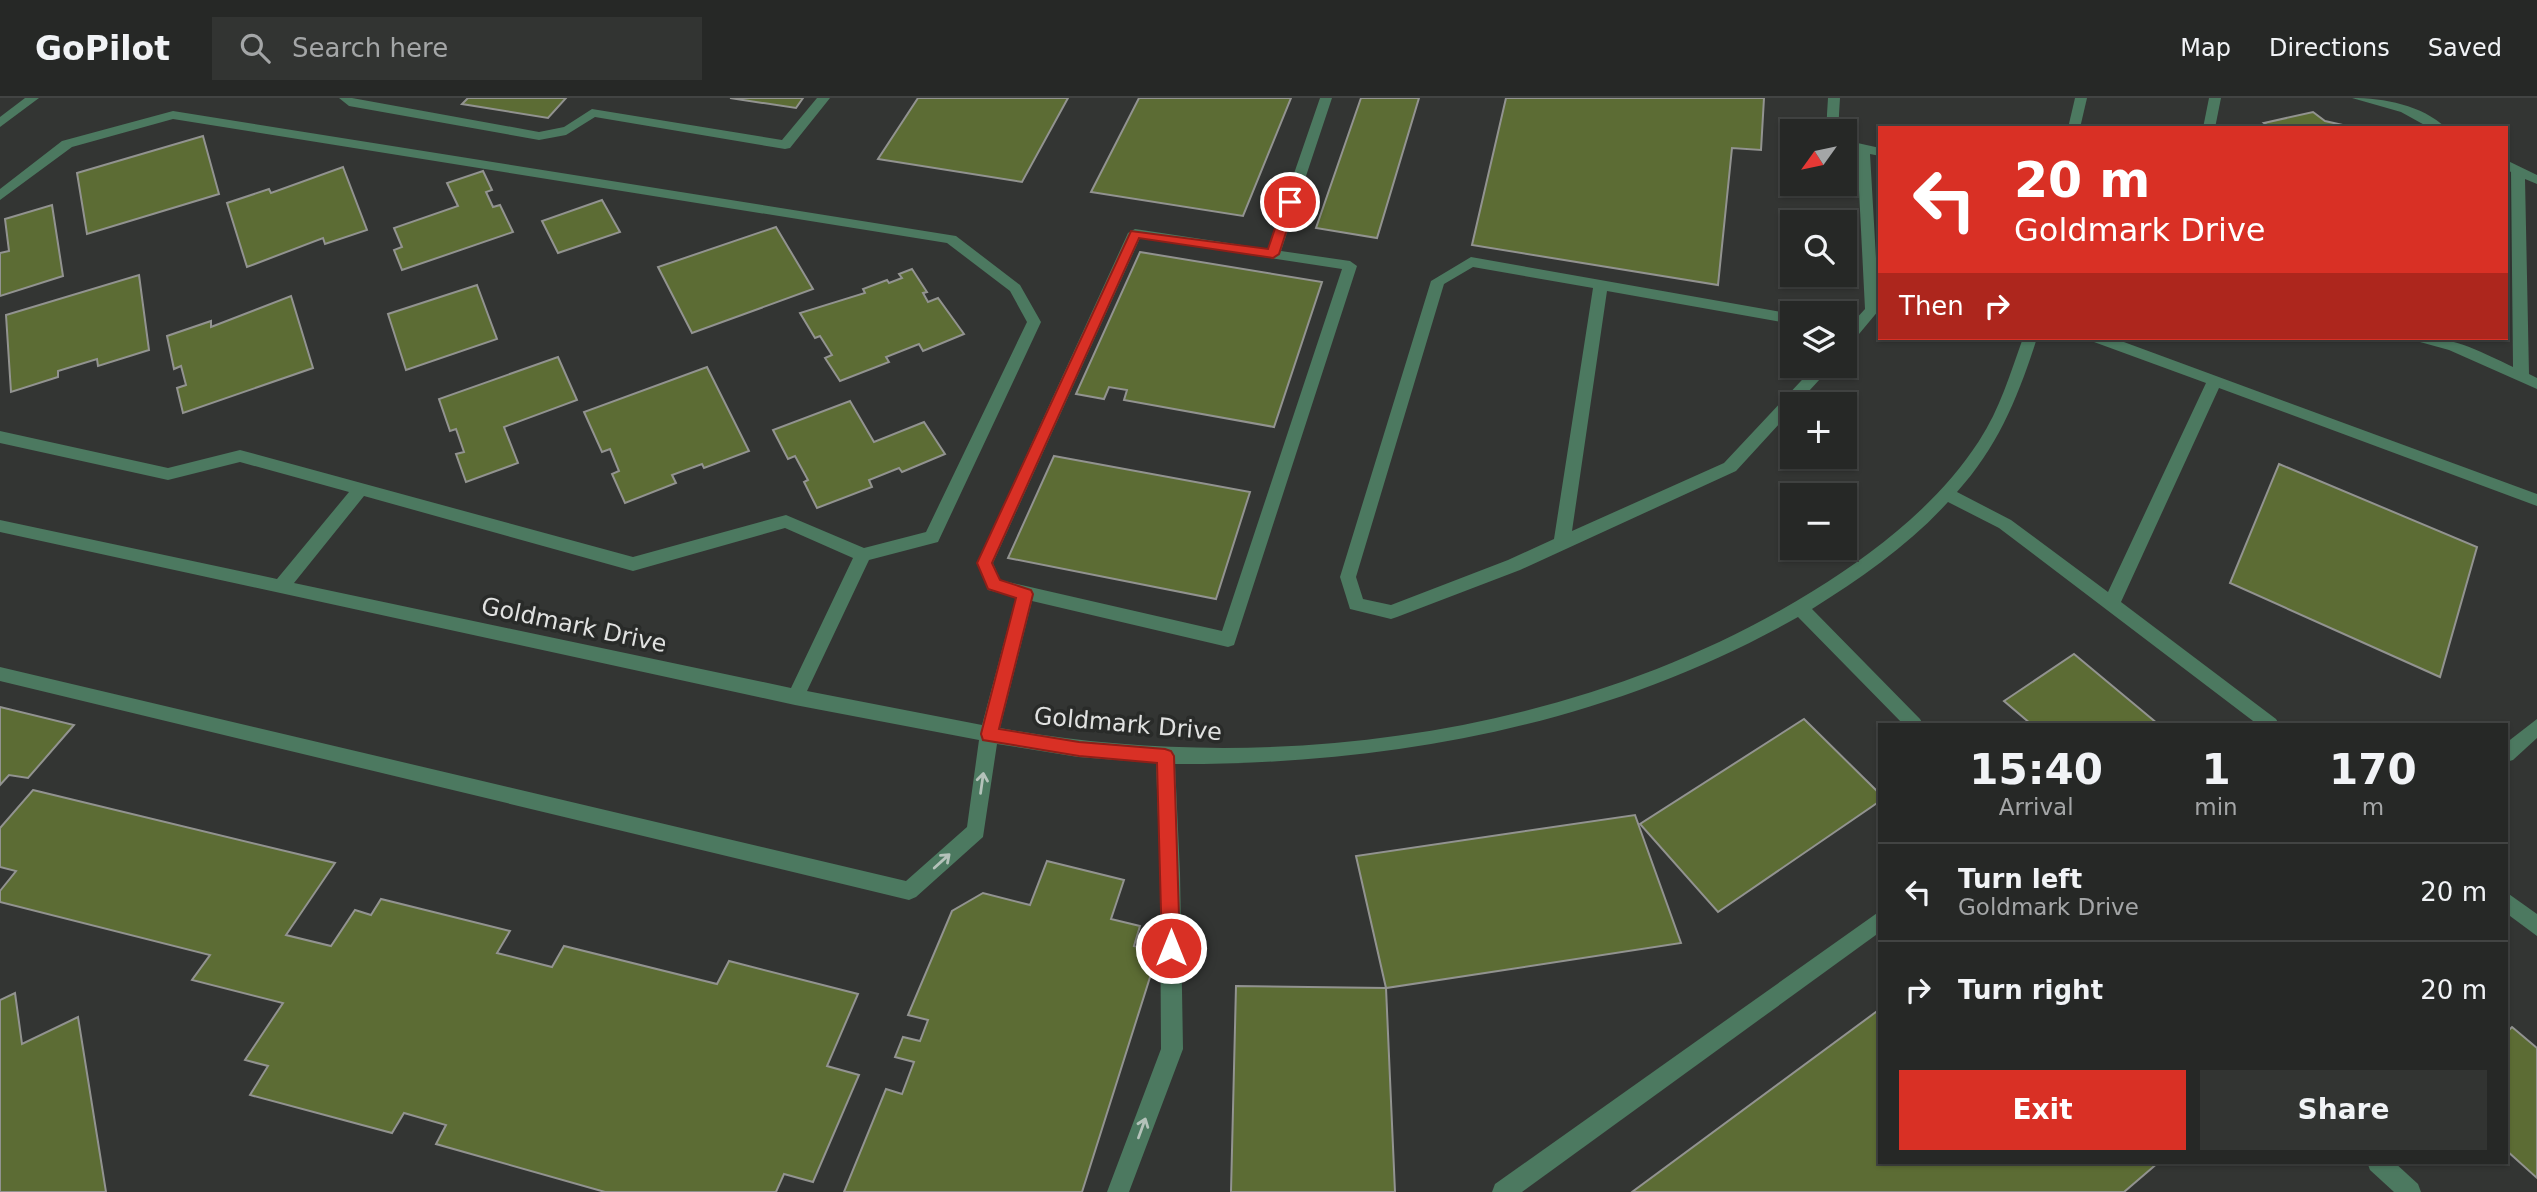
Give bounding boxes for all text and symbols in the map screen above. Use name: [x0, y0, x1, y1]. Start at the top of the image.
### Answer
search box: [212, 17, 702, 80]
text: GoPilot: [35, 29, 170, 68]
icon: search: [236, 29, 274, 67]
text: Search here: [292, 33, 448, 63]
text: Map: [2180, 34, 2231, 62]
text: Directions: [2269, 34, 2390, 62]
text: Saved: [2428, 34, 2502, 62]
north arrow: [1780, 119, 1857, 196]
map controls: [1780, 119, 1857, 560]
text: 20 m: [2014, 152, 2150, 209]
icon: left: [1899, 154, 1990, 245]
pin: [1260, 172, 1320, 232]
icon: arrive: [1271, 183, 1309, 221]
button: search: [1780, 210, 1857, 287]
text: Goldmark Drive: [2014, 211, 2266, 249]
icon: right: [1978, 287, 2016, 325]
text: Then: [1899, 291, 1964, 321]
button: layers: [1780, 301, 1857, 378]
button: +: [1780, 392, 1857, 469]
button: −: [1780, 483, 1857, 560]
street label: Goldmark Drive: [479, 592, 669, 658]
street label: Goldmark Drive: [1033, 702, 1223, 746]
text: 15:40: [1969, 745, 2103, 794]
text: 1: [2201, 745, 2231, 794]
text: 170: [2329, 745, 2417, 794]
one-way arrow: [976, 772, 989, 795]
text: Arrival: [1999, 794, 2074, 820]
text: min: [2194, 794, 2238, 820]
text: m: [2362, 794, 2384, 820]
one-way arrow: [933, 853, 951, 869]
text: Turn left: [1958, 864, 2082, 894]
icon: left: [1899, 873, 1937, 911]
text: 20 m: [2420, 877, 2487, 907]
text: Goldmark Drive: [1958, 894, 2139, 920]
position arrow: [1134, 911, 1208, 985]
icon: right: [1899, 971, 1937, 1009]
text: Turn right: [1958, 975, 2103, 1005]
text: 20 m: [2420, 975, 2487, 1005]
button: Exit: [1899, 1070, 2186, 1150]
button: Share: [2200, 1070, 2487, 1150]
one-way arrow: [1137, 1118, 1150, 1140]

